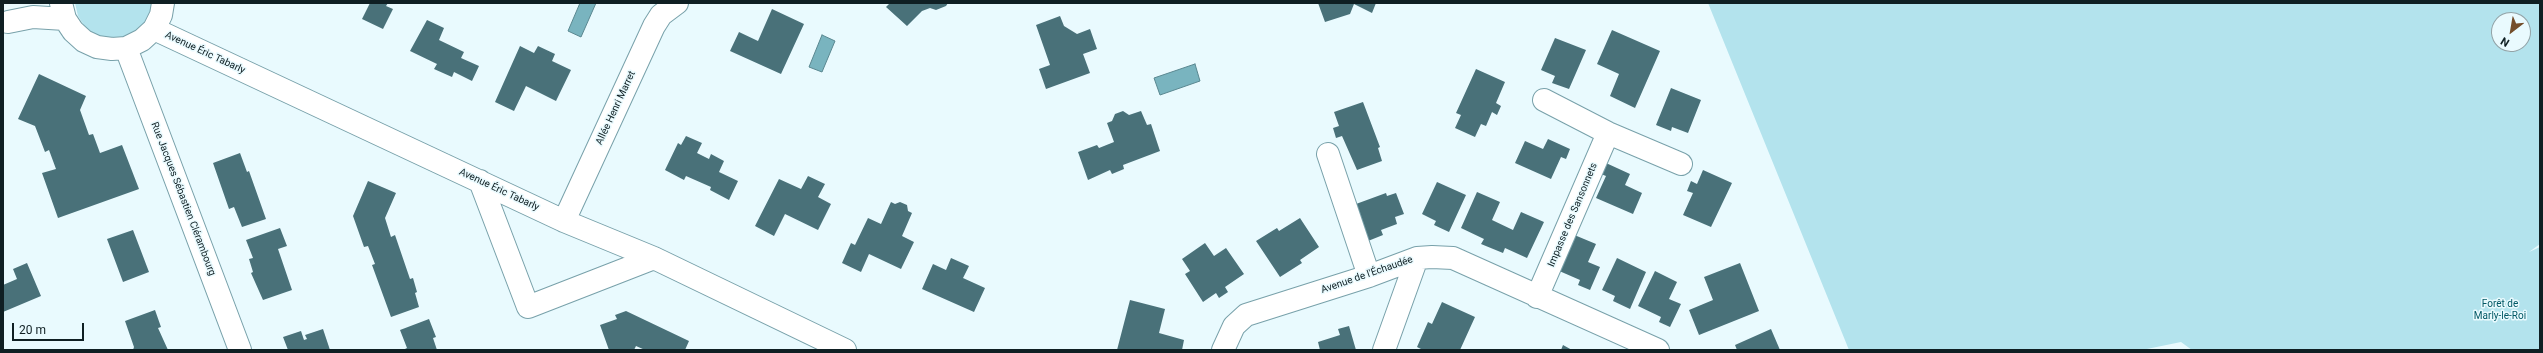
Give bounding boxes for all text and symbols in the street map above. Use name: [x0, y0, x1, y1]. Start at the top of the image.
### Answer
north arrow: [2491, 12, 2531, 52]
street label: Avenue Éric Tabarly: [163, 29, 247, 77]
text: N: [2498, 34, 2512, 49]
street label: Allée Henri Marret: [594, 69, 638, 147]
street label: Rue Jacques Sébastien Clérambourg: [148, 120, 218, 278]
street label: Impasse des Sansonnets: [1546, 161, 1600, 269]
street label: Avenue Éric Tabarly: [457, 166, 541, 214]
street label: Avenue de l'Échaudée: [1320, 254, 1414, 296]
park label: Forêt de Marly-le-Roi: [2474, 298, 2526, 322]
scale bar: [14, 315, 86, 341]
text: 20 m: [19, 323, 46, 337]

